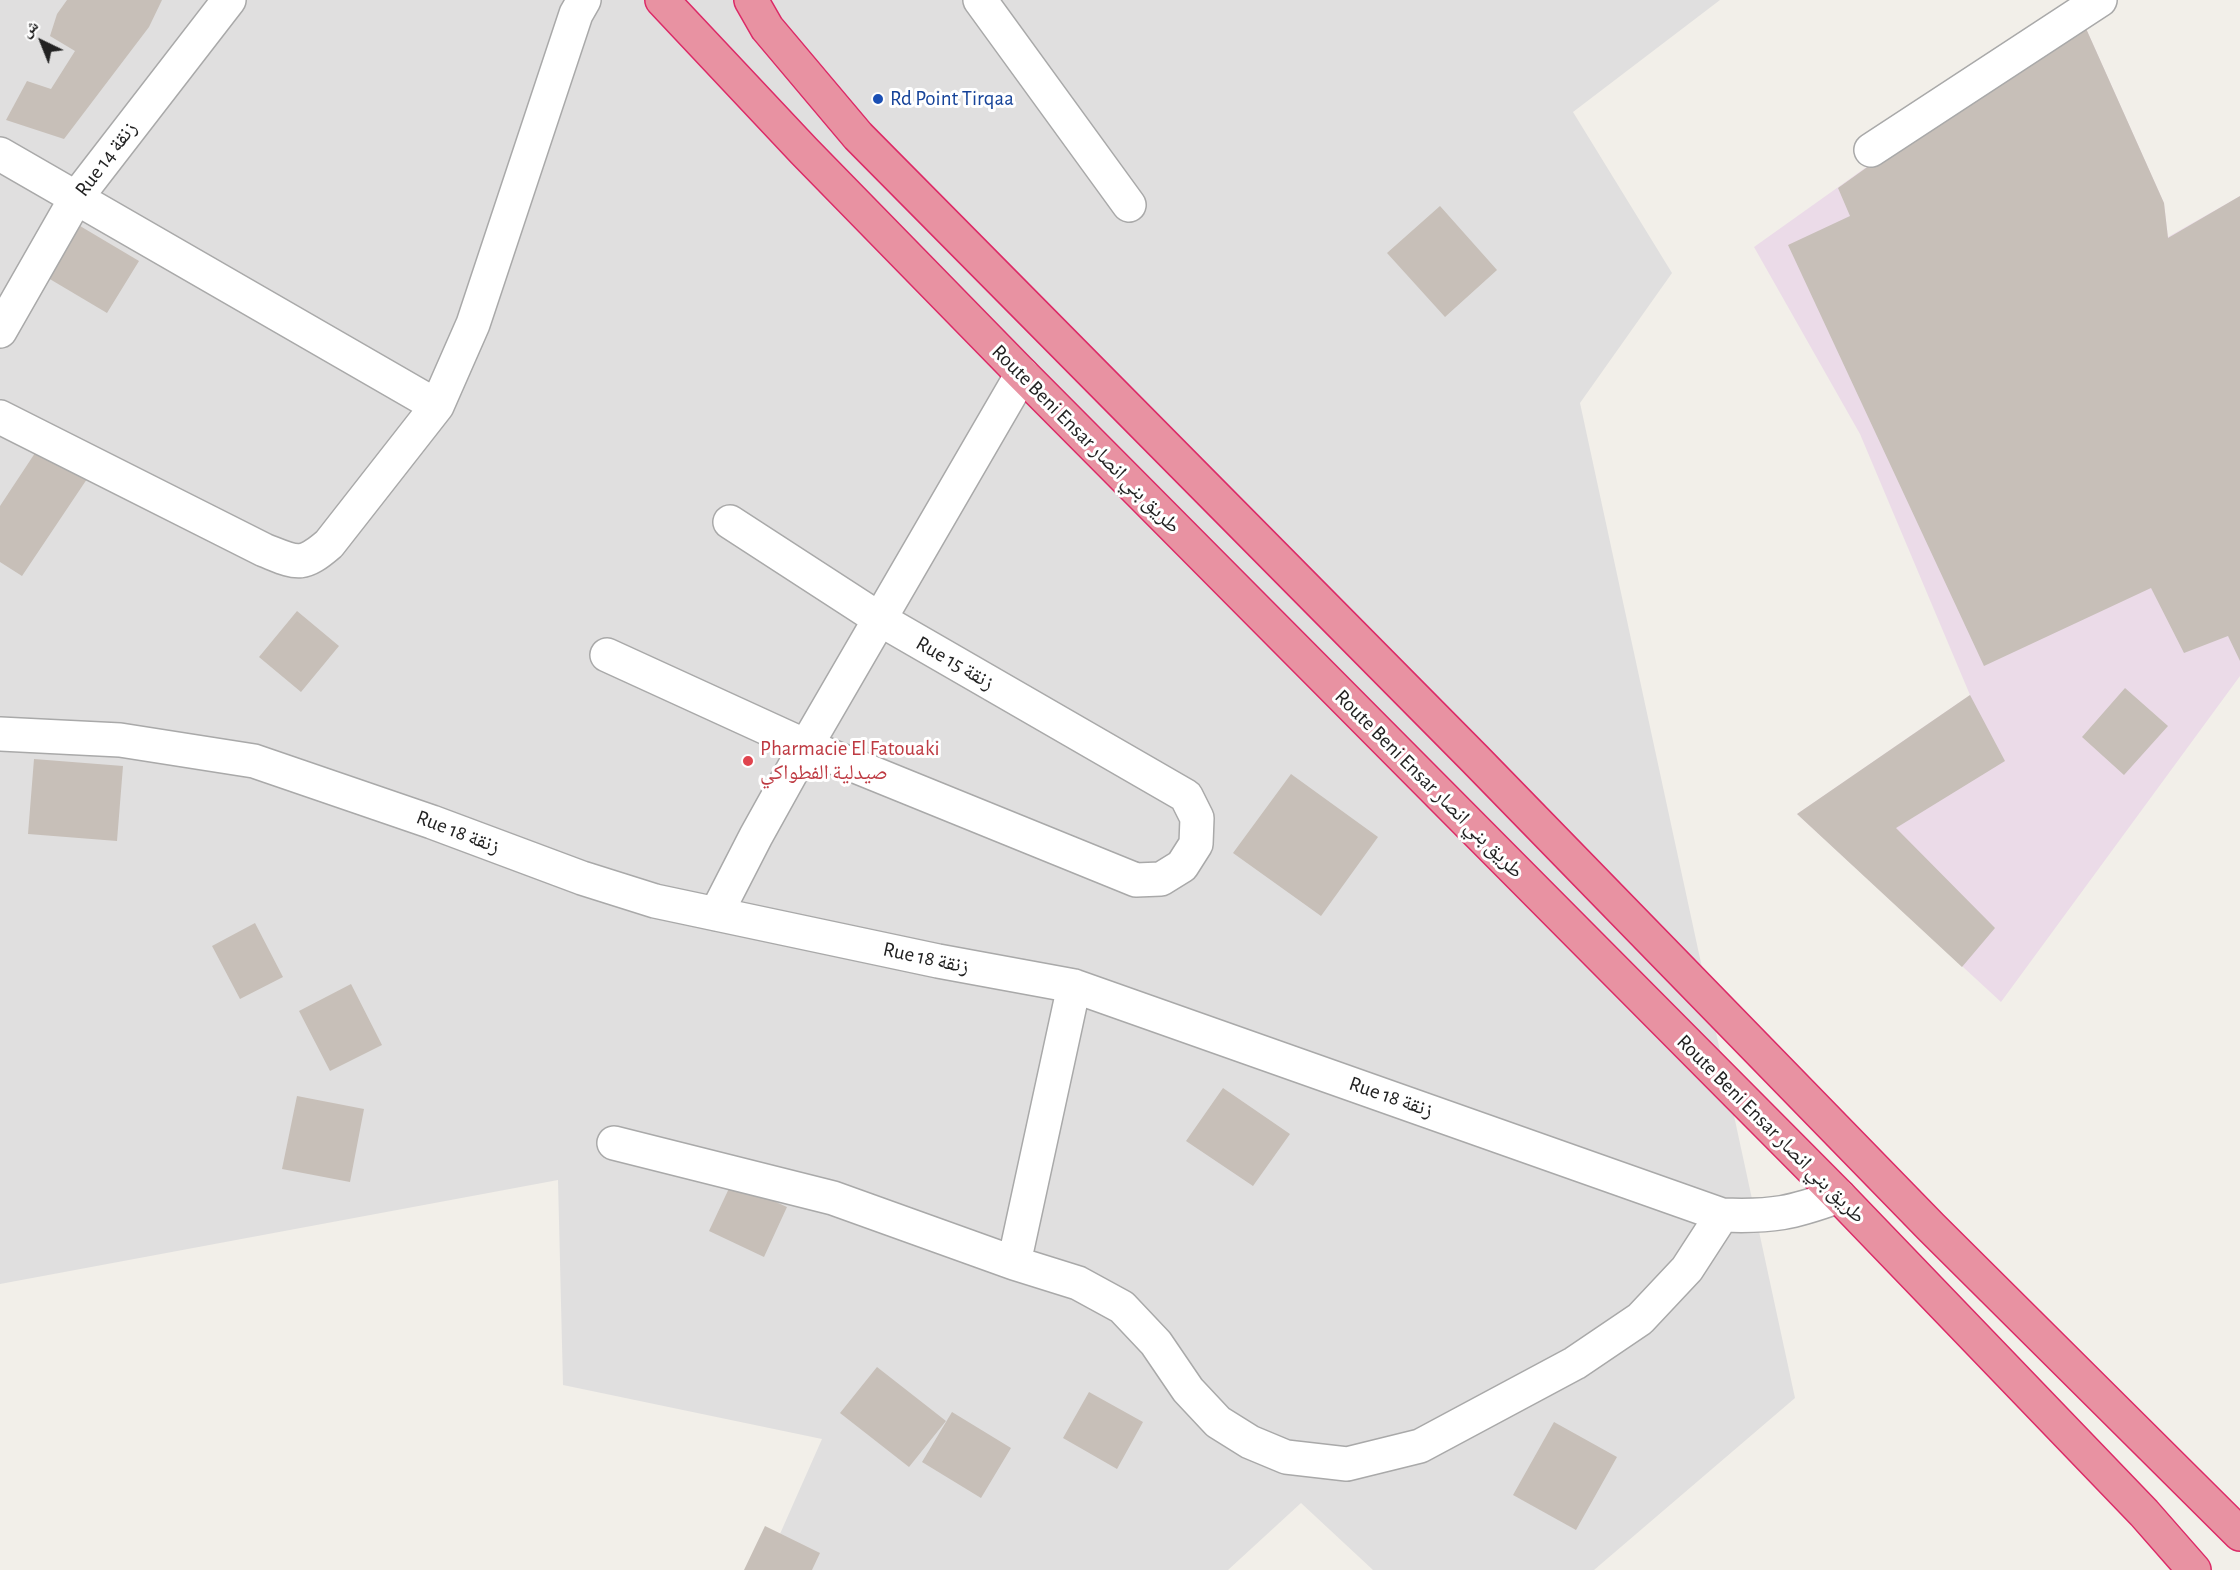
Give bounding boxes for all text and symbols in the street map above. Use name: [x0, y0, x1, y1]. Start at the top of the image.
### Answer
north arrow: [12, 12, 72, 72]
text: ش: [18, 17, 41, 40]
place label: Rd Point Tirqaa: [890, 86, 1014, 112]
marker: Rd Point Tirqaa: [871, 92, 885, 106]
street label: Rue 14 زنقة: [70, 117, 142, 201]
street label: Route Beni Ensar طريق بني انصار: [986, 339, 1186, 539]
street label: Rue 15 زنقة: [911, 631, 999, 695]
street label: Route Beni Ensar طريق بني انصار: [1329, 684, 1529, 884]
place label: Pharmacie El Fatouaki صيدلية الفطواكي: [760, 736, 940, 786]
marker: Pharmacie El Fatouaki صيدلية الفطواكي: [741, 754, 755, 768]
street label: Rue 18 زنقة: [413, 805, 503, 859]
street label: Rue 18 زنقة: [881, 937, 971, 979]
street label: Route Beni Ensar طريق بني انصار: [1671, 1029, 1871, 1229]
street label: Rue 18 زنقة: [1346, 1071, 1436, 1123]

